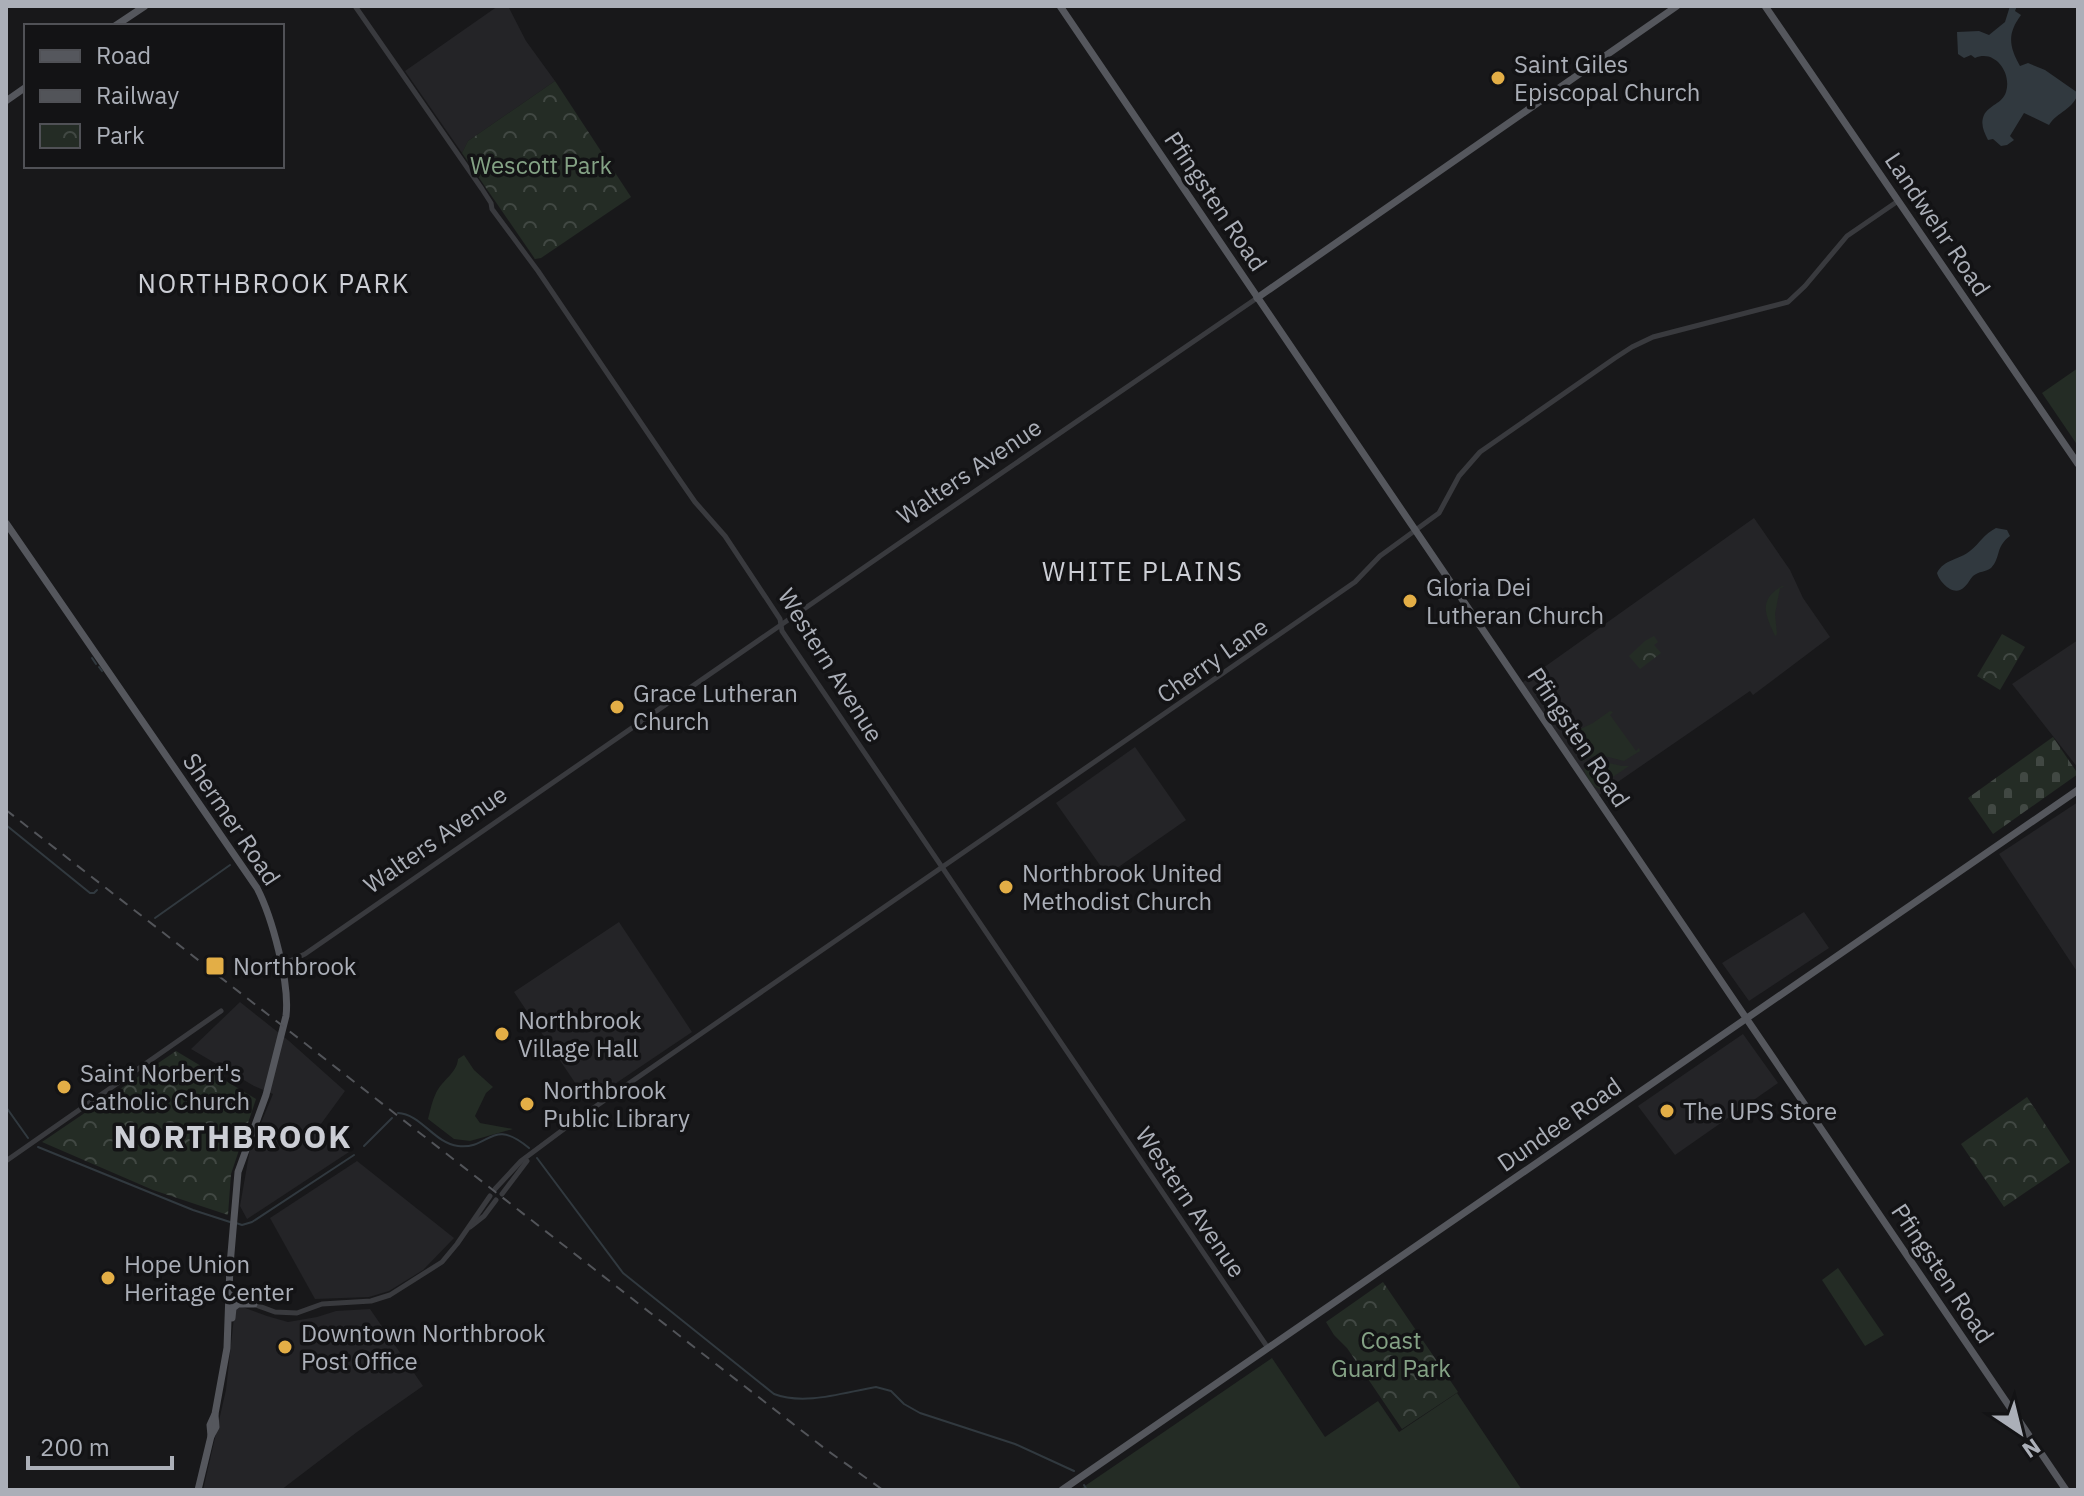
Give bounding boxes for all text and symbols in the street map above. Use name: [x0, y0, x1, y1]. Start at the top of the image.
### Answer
legend: [24, 24, 284, 168]
text: Road: [96, 39, 151, 71]
place label: Saint Giles Episcopal Church: [1514, 48, 1700, 108]
marker: Saint Giles Episcopal Church: [1489, 69, 1507, 87]
text: Railway: [96, 79, 179, 111]
text: Park: [96, 119, 145, 151]
street label: Pfingsten Road: [1157, 125, 1275, 277]
street label: Landwehr Road: [1878, 146, 1998, 302]
park label: Wescott Park: [470, 149, 612, 181]
district label: NORTHBROOK PARK: [137, 266, 411, 300]
street label: Walters Avenue: [890, 411, 1048, 531]
district label: WHITE PLAINS: [1042, 554, 1244, 588]
place label: Gloria Dei Lutheran Church: [1426, 571, 1604, 631]
street label: Western Avenue: [771, 582, 891, 748]
marker: Gloria Dei Lutheran Church: [1401, 592, 1419, 610]
street label: Cherry Lane: [1150, 610, 1274, 710]
street label: Pfingsten Road: [1520, 661, 1638, 813]
place label: Grace Lutheran Church: [633, 677, 798, 737]
marker: Grace Lutheran Church: [608, 698, 626, 716]
street label: Shermer Road: [176, 746, 288, 892]
street label: Walters Avenue: [357, 778, 513, 900]
place label: Northbrook United Methodist Church: [1022, 857, 1223, 917]
marker: Northbrook United Methodist Church: [997, 878, 1015, 896]
place label: Northbrook: [233, 950, 357, 982]
marker: Northbrook: [204, 955, 226, 977]
place label: Northbrook Village Hall: [518, 1004, 642, 1064]
marker: Northbrook Village Hall: [493, 1025, 511, 1043]
place label: Saint Norbert's Catholic Church: [80, 1057, 250, 1117]
street label: Dundee Road: [1491, 1069, 1627, 1179]
place label: Northbrook Public Library: [543, 1074, 690, 1134]
marker: Saint Norbert's Catholic Church: [55, 1078, 73, 1096]
marker: Northbrook Public Library: [518, 1095, 536, 1113]
place label: The UPS Store: [1683, 1095, 1837, 1127]
marker: The UPS Store: [1658, 1102, 1676, 1120]
district label: NORTHBROOK: [113, 1115, 353, 1157]
street label: Western Avenue: [1129, 1120, 1253, 1284]
street label: Pfingsten Road: [1884, 1197, 2002, 1349]
place label: Hope Union Heritage Center: [124, 1248, 294, 1308]
marker: Hope Union Heritage Center: [99, 1269, 117, 1287]
place label: Downtown Northbrook Post Office: [301, 1317, 546, 1377]
park label: Coast Guard Park: [1331, 1324, 1451, 1384]
marker: Downtown Northbrook Post Office: [276, 1338, 294, 1356]
north arrow: [1980, 1392, 2060, 1472]
scale bar: [28, 1420, 172, 1470]
text: 200 m: [40, 1431, 110, 1463]
text: N: [2017, 1432, 2047, 1465]

